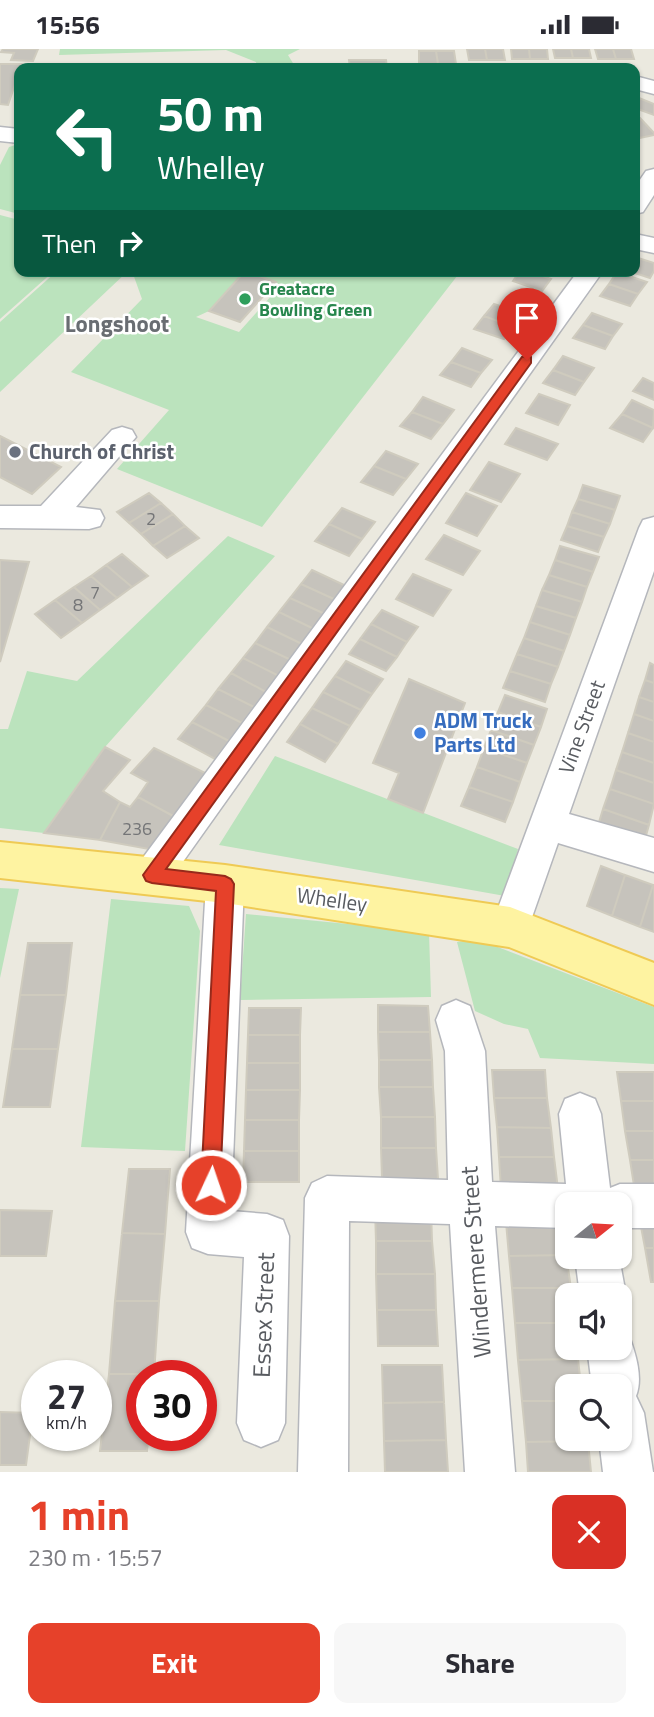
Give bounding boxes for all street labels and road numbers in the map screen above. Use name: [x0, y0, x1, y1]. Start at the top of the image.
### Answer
street label: Vine Street: [549, 675, 613, 778]
street label: Whelley: [295, 878, 369, 920]
street label: Windermere Street: [450, 1164, 500, 1359]
street label: Essex Street: [243, 1251, 283, 1378]

